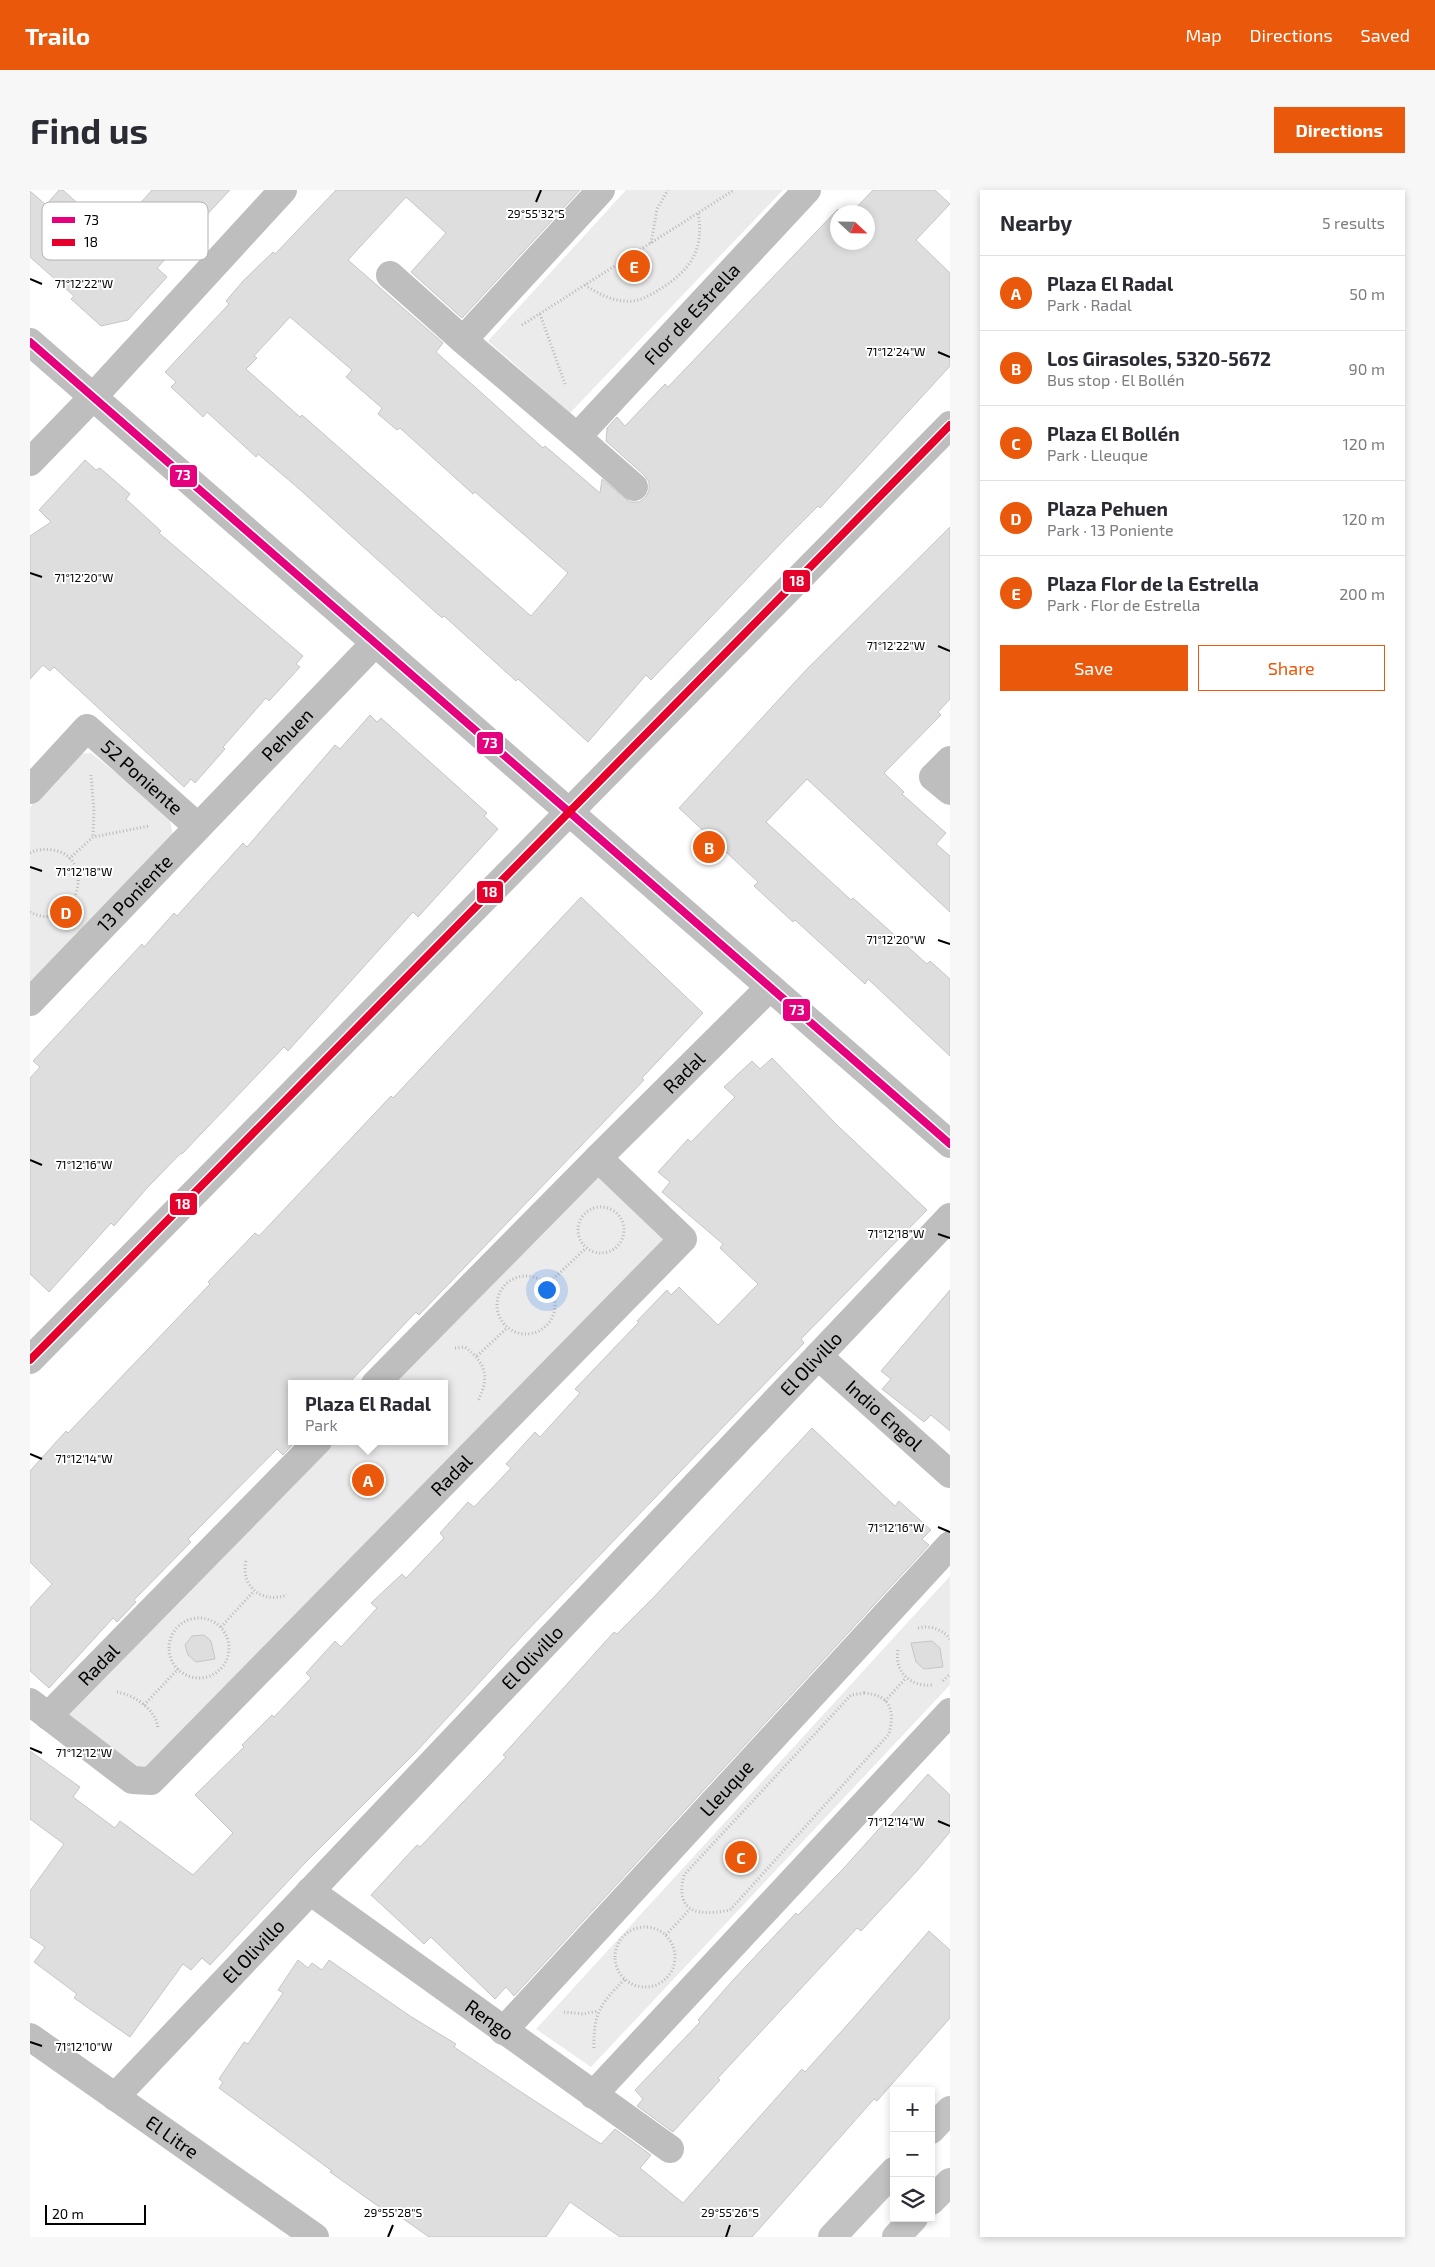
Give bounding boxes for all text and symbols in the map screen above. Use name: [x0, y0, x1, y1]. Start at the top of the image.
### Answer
text: Trailo: [25, 21, 90, 50]
text: Map: [1185, 24, 1222, 46]
text: Directions: [1250, 24, 1333, 46]
text: Saved: [1361, 24, 1410, 46]
button: Directions: [1274, 107, 1405, 153]
text: Find us: [30, 109, 148, 151]
legend: [42, 202, 208, 260]
north arrow: [830, 205, 875, 250]
text: 29°55'32"S: [507, 206, 565, 220]
text: Nearby: [1000, 210, 1072, 235]
text: 73: [84, 211, 99, 228]
text: 5 results: [1322, 213, 1385, 232]
text: 18: [84, 233, 98, 250]
pin: E: [618, 247, 650, 285]
street label: Flor de Estrella: [639, 258, 744, 369]
text: Plaza El Radal: [1047, 272, 1173, 295]
text: 71°12'22"W: [55, 276, 113, 290]
text: A: [1011, 284, 1021, 303]
text: 50 m: [1349, 284, 1385, 303]
text: Park · Radal: [1047, 295, 1132, 314]
text: 71°12'24"W: [867, 344, 926, 358]
text: Los Girasoles, 5320-5672: [1047, 347, 1271, 370]
text: B: [1011, 359, 1021, 378]
text: 90 m: [1349, 359, 1385, 378]
text: Bus stop · El Bollén: [1047, 370, 1185, 389]
text: Plaza El Bollén: [1047, 422, 1180, 445]
text: C: [1011, 434, 1021, 453]
text: 120 m: [1342, 434, 1385, 453]
text: Park · Lleuque: [1047, 445, 1148, 464]
line badge: 73: [169, 464, 198, 488]
text: 73: [175, 466, 191, 483]
text: Plaza Pehuen: [1047, 497, 1168, 520]
text: D: [1011, 509, 1021, 528]
text: 120 m: [1342, 509, 1385, 528]
text: Park · 13 Poniente: [1047, 520, 1174, 539]
line badge: 18: [782, 569, 811, 593]
text: 71°12'20"W: [55, 570, 113, 584]
text: 18: [790, 572, 804, 589]
text: Plaza Flor de la Estrella: [1047, 572, 1259, 595]
text: E: [1011, 584, 1021, 603]
text: 200 m: [1339, 584, 1385, 603]
text: Park · Flor de Estrella: [1047, 595, 1200, 614]
text: 71°12'22"W: [867, 638, 925, 652]
button: Save: [1000, 645, 1188, 691]
button: Share: [1198, 645, 1385, 691]
street label: Pehuen: [256, 703, 317, 765]
line badge: 73: [476, 731, 504, 755]
street label: 52 Poniente: [97, 734, 188, 819]
text: 73: [482, 734, 498, 751]
pin: B: [693, 828, 725, 866]
street label: 13 Poniente: [92, 849, 177, 936]
text: 71°12'18"W: [56, 864, 112, 878]
line badge: 18: [476, 880, 504, 904]
text: 18: [483, 883, 497, 900]
pin: D: [50, 893, 82, 931]
text: 71°12'20"W: [867, 932, 925, 946]
line badge: 73: [782, 998, 811, 1022]
text: 73: [789, 1001, 805, 1018]
street label: Radal: [658, 1047, 709, 1098]
text: 71°12'16"W: [56, 1157, 112, 1171]
line badge: 18: [169, 1192, 198, 1216]
text: 18: [176, 1195, 190, 1212]
text: 71°12'18"W: [868, 1226, 924, 1240]
your location: [534, 1277, 560, 1303]
street label: El Olivillo: [775, 1326, 846, 1400]
street label: Indio Engol: [841, 1375, 928, 1456]
popup: [288, 1380, 448, 1445]
text: Plaza El Radal: [305, 1392, 431, 1415]
text: Park: [305, 1415, 338, 1434]
street label: Radal: [425, 1449, 477, 1500]
text: 71°12'14"W: [55, 1451, 113, 1465]
pin: A: [352, 1461, 384, 1499]
text: 71°12'16"W: [868, 1520, 924, 1534]
street label: El Olivillo: [496, 1620, 568, 1694]
street label: Radal: [73, 1638, 124, 1690]
text: 71°12'12"W: [56, 1745, 112, 1759]
street label: Lleuque: [694, 1755, 758, 1821]
text: 71°12'14"W: [867, 1814, 925, 1828]
pin: C: [725, 1838, 757, 1876]
street label: El Olivillo: [217, 1914, 289, 1988]
street label: Rengo: [461, 1994, 519, 2044]
text: 71°12'10"W: [56, 2039, 112, 2053]
map controls: [890, 2087, 935, 2222]
button: +: [890, 2087, 935, 2132]
street label: El Litre: [142, 2110, 204, 2163]
button: −: [890, 2132, 935, 2177]
button: layers: [890, 2177, 935, 2222]
scale bar: [45, 2202, 146, 2225]
text: 20 m: [52, 2205, 84, 2222]
text: 29°55'28"S: [364, 2205, 422, 2219]
text: 29°55'26"S: [701, 2205, 759, 2219]

